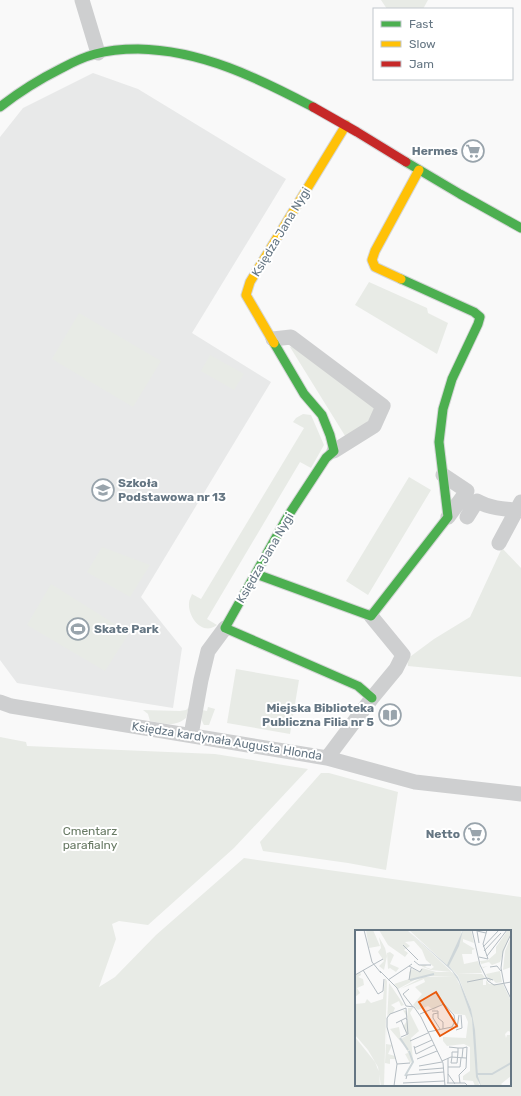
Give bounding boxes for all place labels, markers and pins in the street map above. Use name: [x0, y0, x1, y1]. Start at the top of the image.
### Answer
supermarket icon: Hermes: [460, 138, 486, 164]
place label: Hermes: [412, 144, 458, 158]
place label: Szkoła Podstawowa nr 13: [118, 476, 226, 504]
school or university icon: Szkoła Podstawowa nr 13: [90, 477, 116, 503]
sports icon: Skate Park: [65, 616, 91, 642]
place label: Skate Park: [94, 622, 159, 636]
place label: Miejska Biblioteka Publiczna Filia nr 5: [262, 701, 374, 729]
library icon: Miejska Biblioteka Publiczna Filia nr 5: [377, 702, 403, 728]
supermarket icon: Netto: [462, 821, 488, 847]
place label: Netto: [426, 827, 460, 841]

